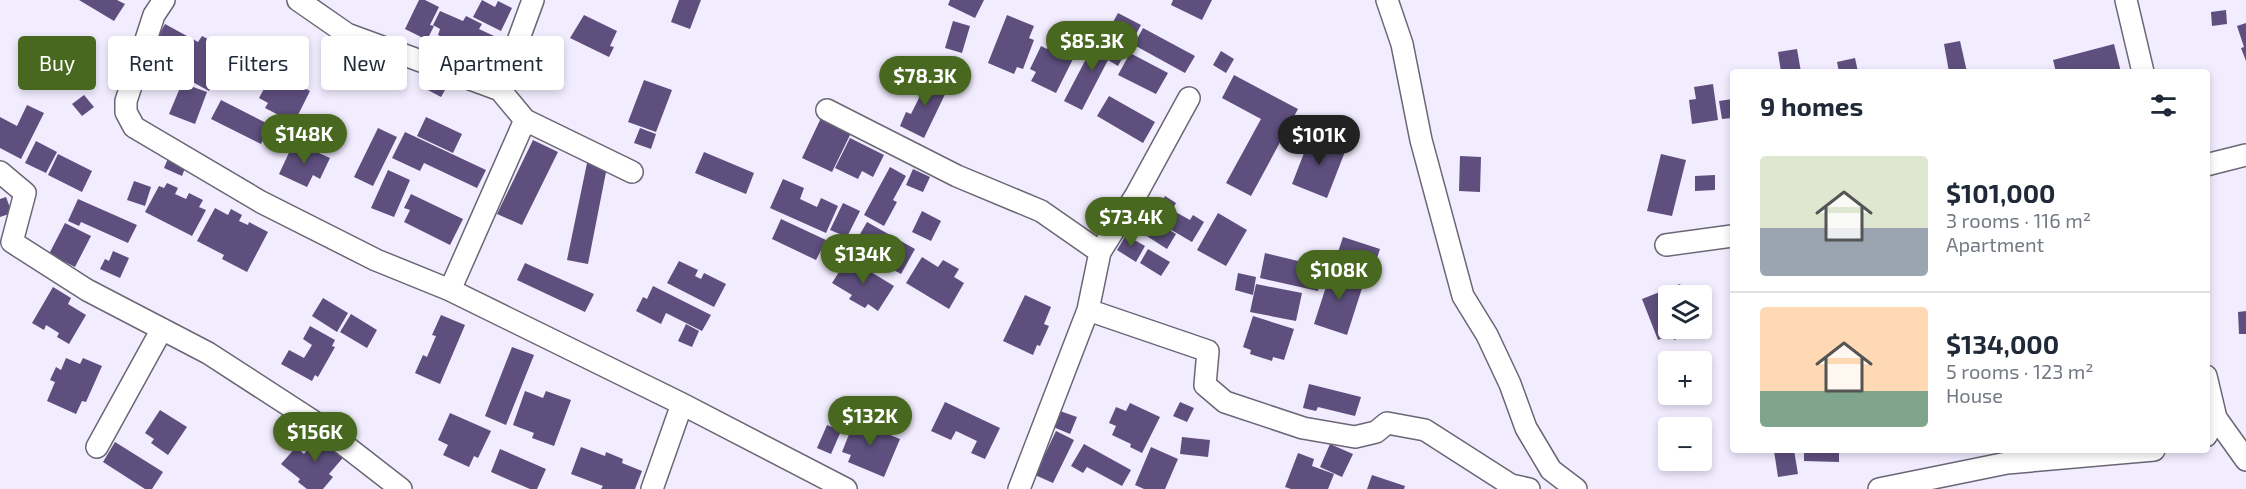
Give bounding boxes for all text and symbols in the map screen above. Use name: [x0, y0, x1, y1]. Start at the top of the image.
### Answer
pin: $85.3K: [1043, 21, 1141, 72]
text: $85.3K: [1060, 28, 1124, 52]
chip: Buy: [18, 36, 96, 90]
chip: Rent: [108, 36, 194, 90]
chip: Filters: [206, 36, 309, 90]
chip: New: [321, 36, 407, 90]
chip: Apartment: [419, 36, 564, 90]
pin: $78.3K: [876, 56, 974, 107]
text: $78.3K: [893, 63, 957, 87]
icon: filters: [2147, 89, 2180, 122]
text: 9 homes: [1760, 90, 1863, 121]
pin: $148K: [262, 114, 346, 165]
pin: $101K: [1277, 115, 1361, 166]
text: $148K: [275, 121, 333, 145]
text: $101K: [1292, 122, 1346, 146]
text: $101,000: [1946, 177, 2055, 208]
icon: home: [1808, 180, 1880, 252]
pin: $73.4K: [1082, 197, 1180, 248]
text: $73.4K: [1099, 204, 1163, 228]
text: 3 rooms · 116 m²: [1946, 208, 2091, 232]
text: Apartment: [1946, 232, 2044, 256]
pin: $134K: [821, 234, 905, 285]
text: $134K: [835, 241, 892, 265]
pin: $108K: [1297, 250, 1381, 301]
text: $108K: [1310, 257, 1368, 281]
map controls: [1658, 285, 1712, 471]
button: layers: [1658, 285, 1712, 339]
text: $134,000: [1946, 328, 2059, 359]
icon: home: [1808, 331, 1880, 403]
button: +: [1658, 351, 1712, 405]
text: 5 rooms · 123 m²: [1946, 359, 2094, 383]
text: House: [1946, 383, 2003, 407]
pin: $132K: [828, 396, 912, 447]
text: $132K: [842, 403, 898, 427]
pin: $156K: [273, 412, 357, 463]
button: −: [1658, 417, 1712, 471]
text: $156K: [287, 419, 343, 443]

